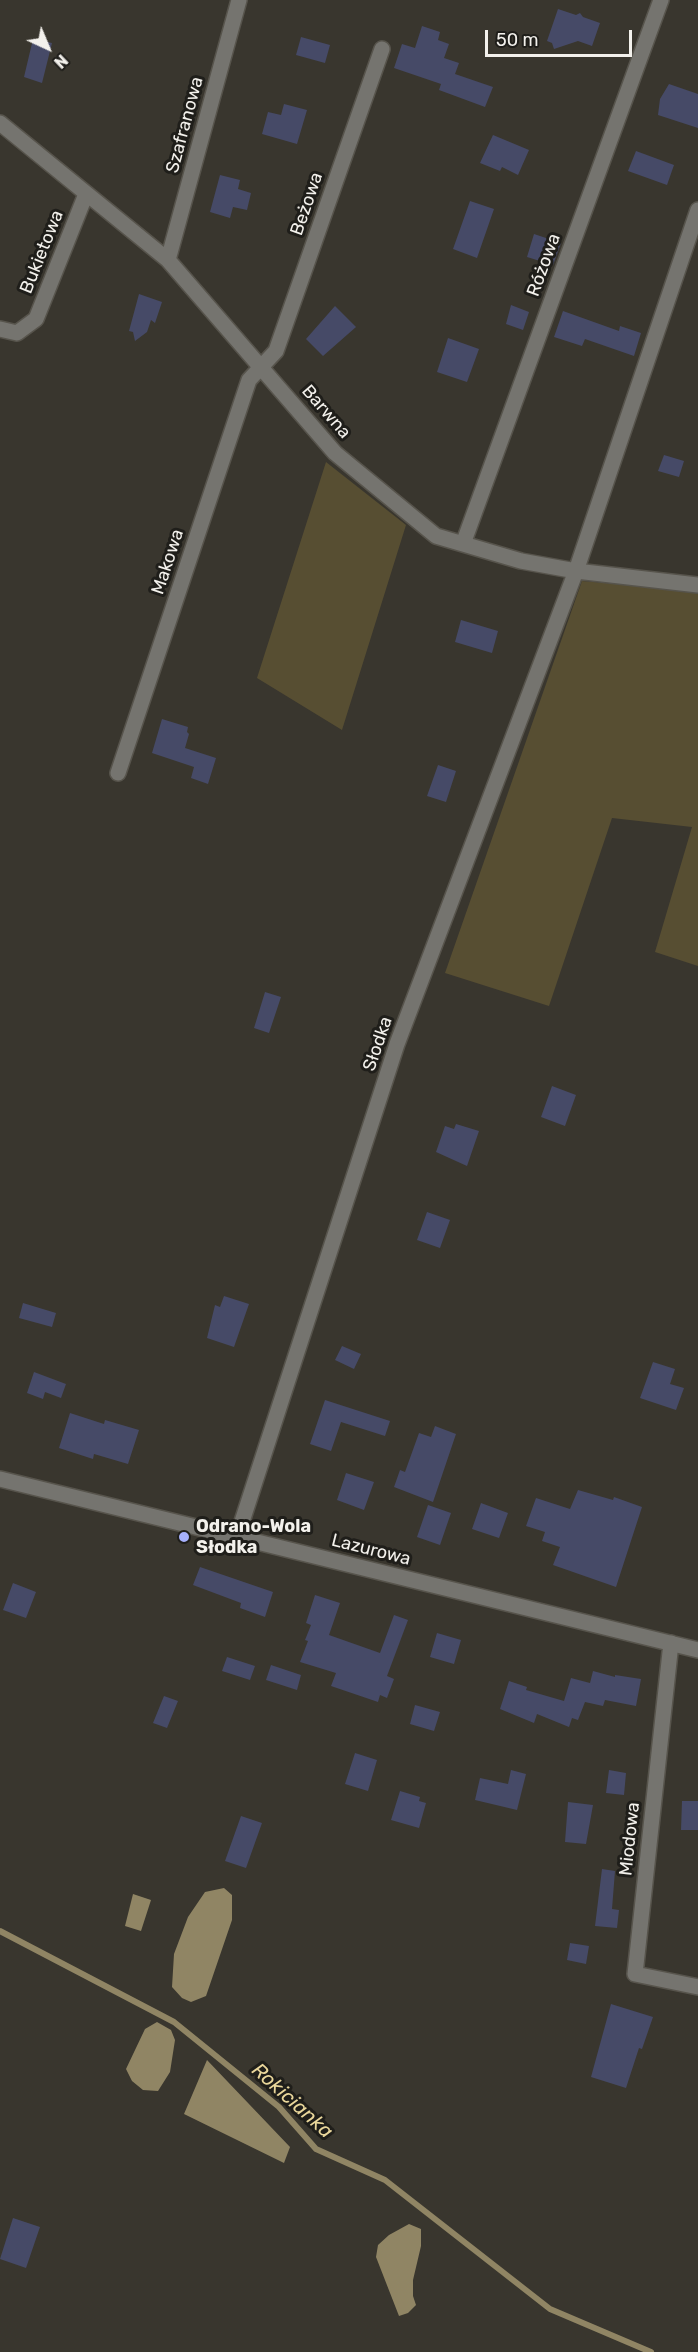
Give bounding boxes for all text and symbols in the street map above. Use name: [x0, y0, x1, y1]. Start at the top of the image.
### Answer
north arrow: [18, 18, 78, 78]
scale bar: [488, 18, 635, 56]
text: 50 m: [496, 29, 539, 51]
text: N: [50, 50, 72, 72]
street label: Szafranowa: [162, 74, 208, 176]
street label: Beżowa: [286, 170, 328, 238]
street label: Bukietowa: [16, 207, 68, 297]
street label: Różowa: [523, 231, 565, 299]
street label: Barwna: [297, 381, 355, 443]
street label: Makowa: [147, 527, 189, 597]
street label: Słodka: [359, 1014, 397, 1074]
place label: Odrano-Wola Słodka: [196, 1516, 311, 1558]
marker: Odrano-Wola Słodka: [177, 1530, 191, 1544]
street label: Lazurowa: [329, 1530, 413, 1570]
street label: Miodowa: [615, 1801, 645, 1877]
water label: Rokicianka: [246, 2058, 338, 2144]

